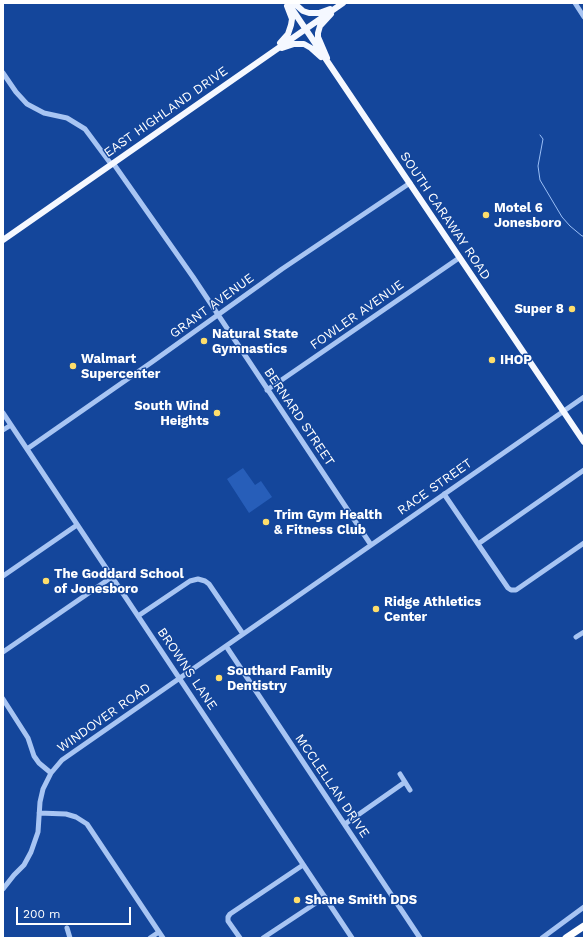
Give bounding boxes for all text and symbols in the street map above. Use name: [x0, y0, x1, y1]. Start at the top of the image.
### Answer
street label: EAST HIGHLAND DRIVE: [101, 63, 231, 161]
street label: SOUTH CARAWAY ROAD: [396, 149, 494, 283]
place label: Motel 6 Jonesboro: [494, 200, 562, 231]
marker: Motel 6 Jonesboro: [481, 210, 491, 220]
street label: GRANT AVENUE: [167, 270, 257, 342]
street label: FOWLER AVENUE: [307, 277, 407, 353]
place label: Super 8: [514, 301, 564, 317]
marker: Super 8: [567, 304, 577, 314]
place label: Natural State Gymnastics: [212, 326, 298, 357]
marker: Natural State Gymnastics: [199, 336, 209, 346]
place label: Walmart Supercenter: [81, 351, 160, 382]
place label: IHOP: [500, 352, 532, 368]
marker: IHOP: [487, 355, 497, 365]
marker: Walmart Supercenter: [68, 361, 78, 371]
street label: BERNARD STREET: [260, 365, 338, 469]
place label: South Wind Heights: [134, 398, 209, 429]
marker: South Wind Heights: [212, 408, 222, 418]
street label: RACE STREET: [395, 456, 475, 518]
place label: Trim Gym Health & Fitness Club: [274, 507, 382, 538]
marker: Trim Gym Health & Fitness Club: [261, 517, 271, 527]
place label: The Goddard School of Jonesboro: [54, 566, 184, 597]
marker: The Goddard School of Jonesboro: [41, 576, 51, 586]
place label: Ridge Athletics Center: [384, 594, 481, 625]
marker: Ridge Athletics Center: [371, 604, 381, 614]
street label: BROWNS LANE: [154, 625, 220, 713]
place label: Southard Family Dentistry: [227, 663, 332, 694]
marker: Southard Family Dentistry: [214, 673, 224, 683]
street label: WINDOVER ROAD: [54, 680, 154, 756]
street label: MCCLELLAN DRIVE: [292, 731, 372, 841]
place label: Shane Smith DDS: [305, 892, 417, 908]
marker: Shane Smith DDS: [292, 895, 302, 905]
scale bar: [18, 899, 133, 925]
text: 200 m: [23, 907, 60, 921]

